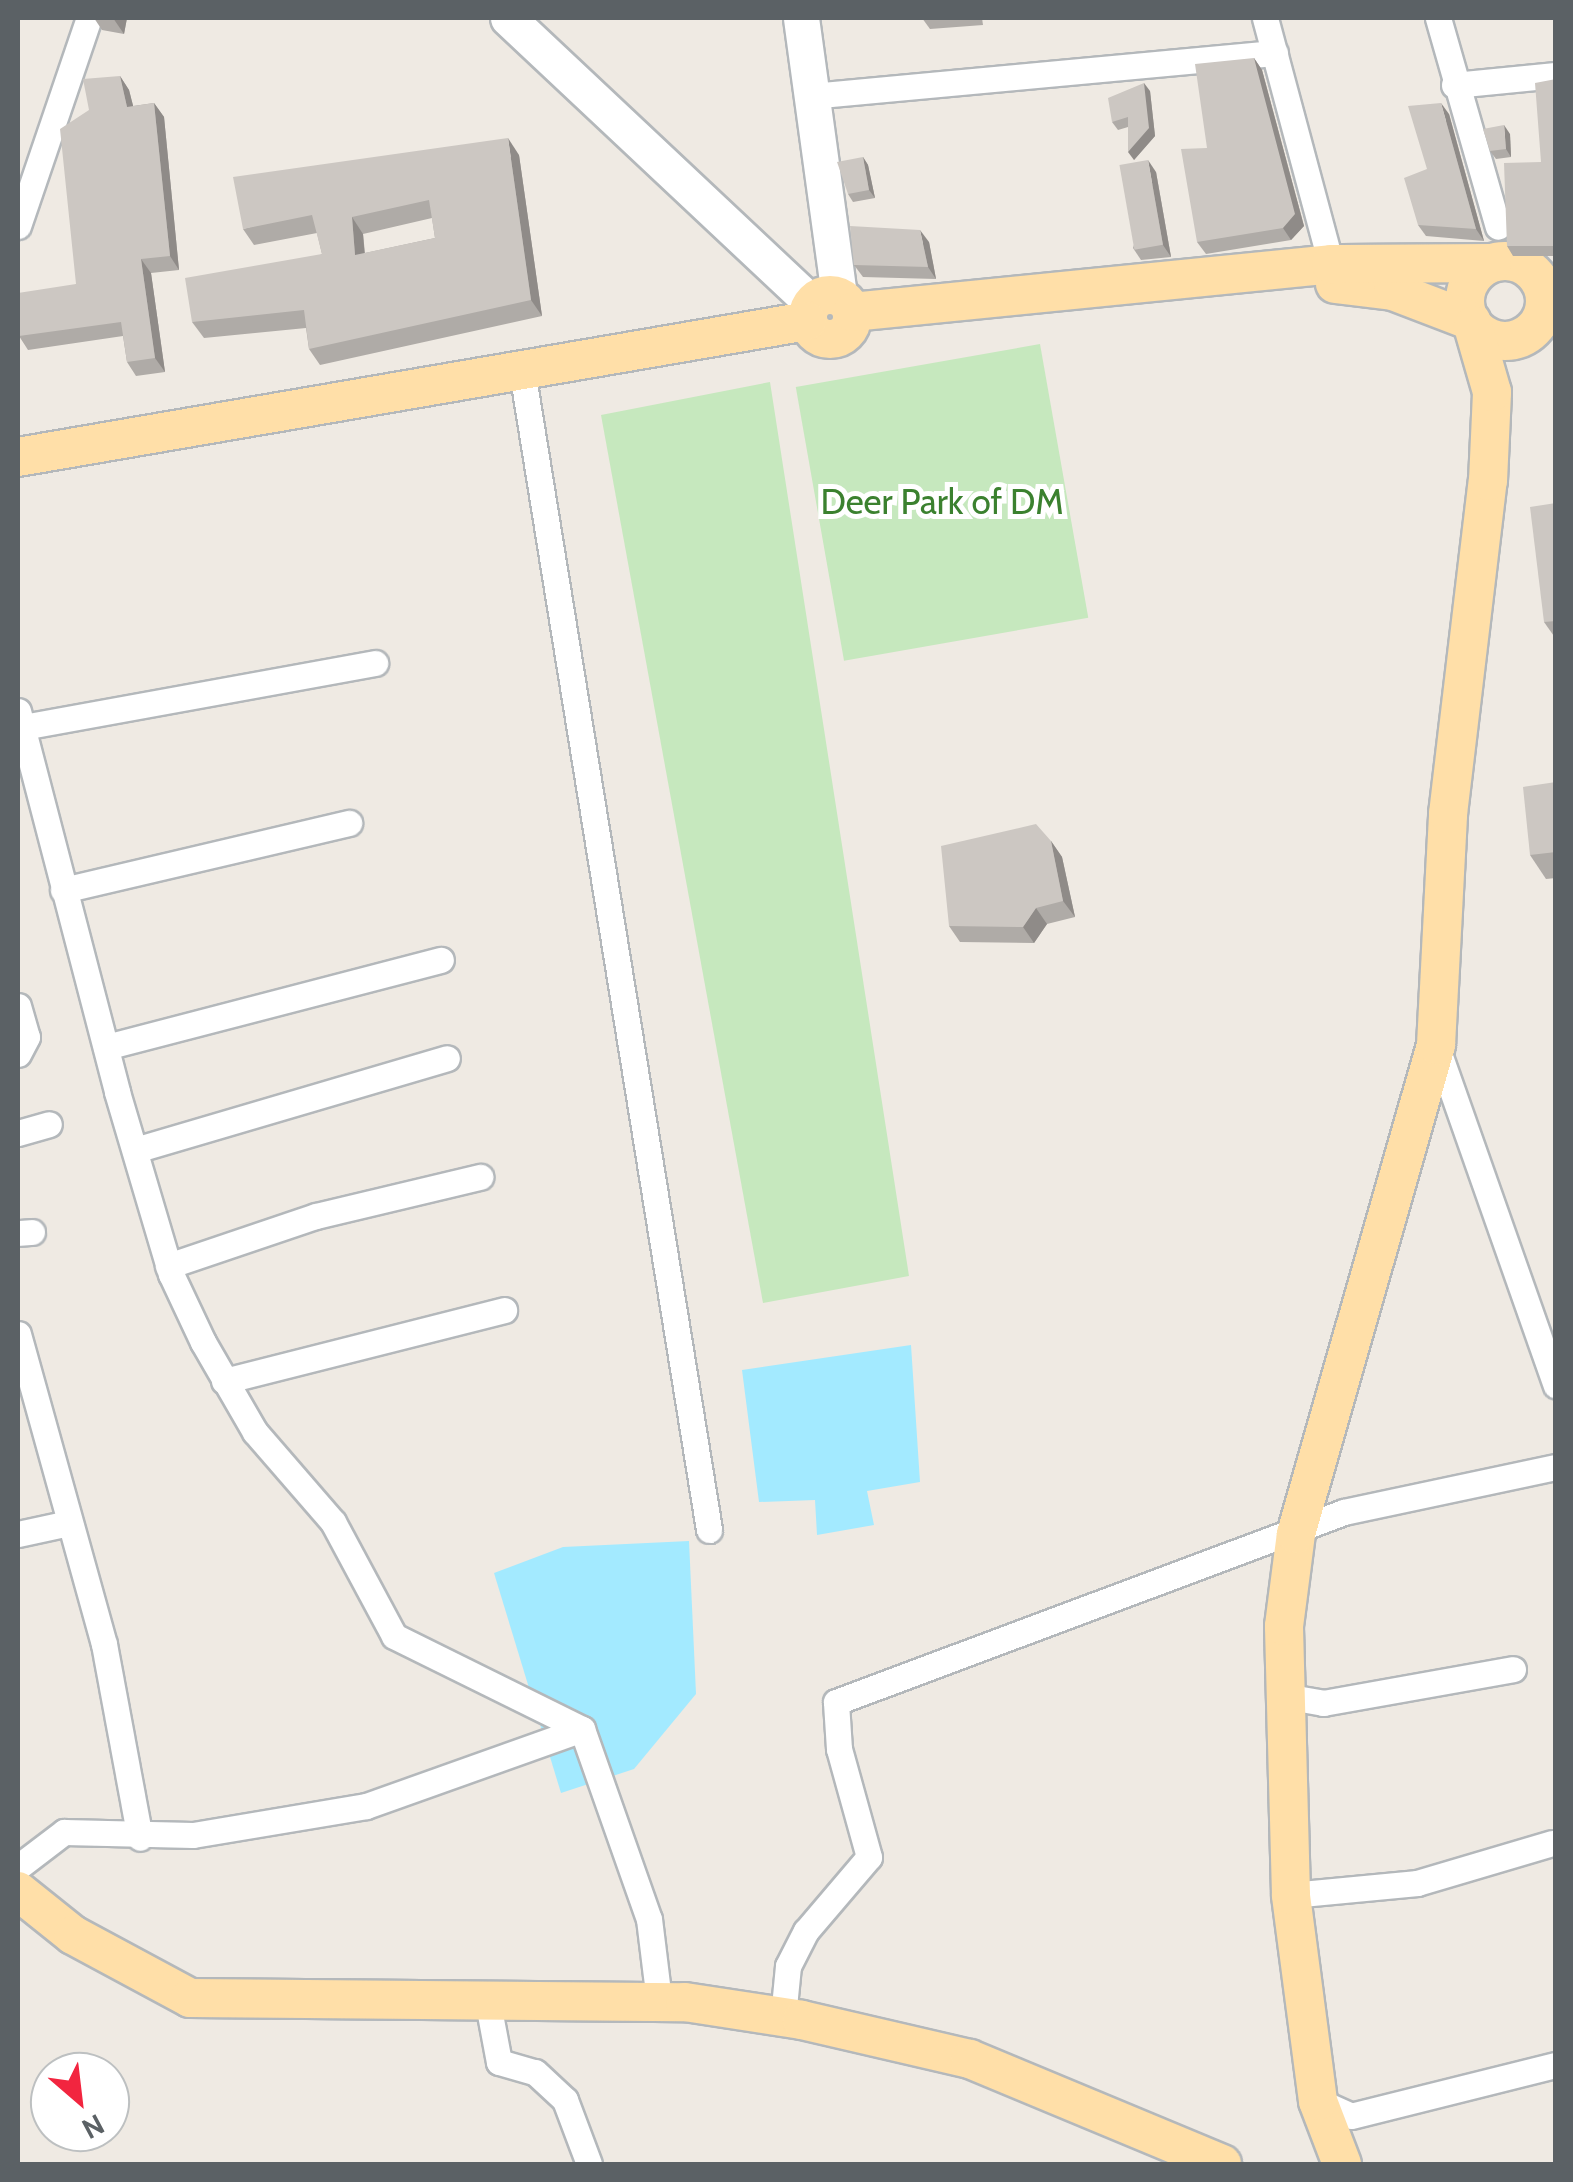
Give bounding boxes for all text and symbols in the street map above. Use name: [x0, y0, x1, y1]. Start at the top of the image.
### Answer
park label: Deer Park of DM: [820, 481, 1064, 523]
north arrow: [30, 2052, 130, 2152]
text: N: [76, 2107, 110, 2146]

